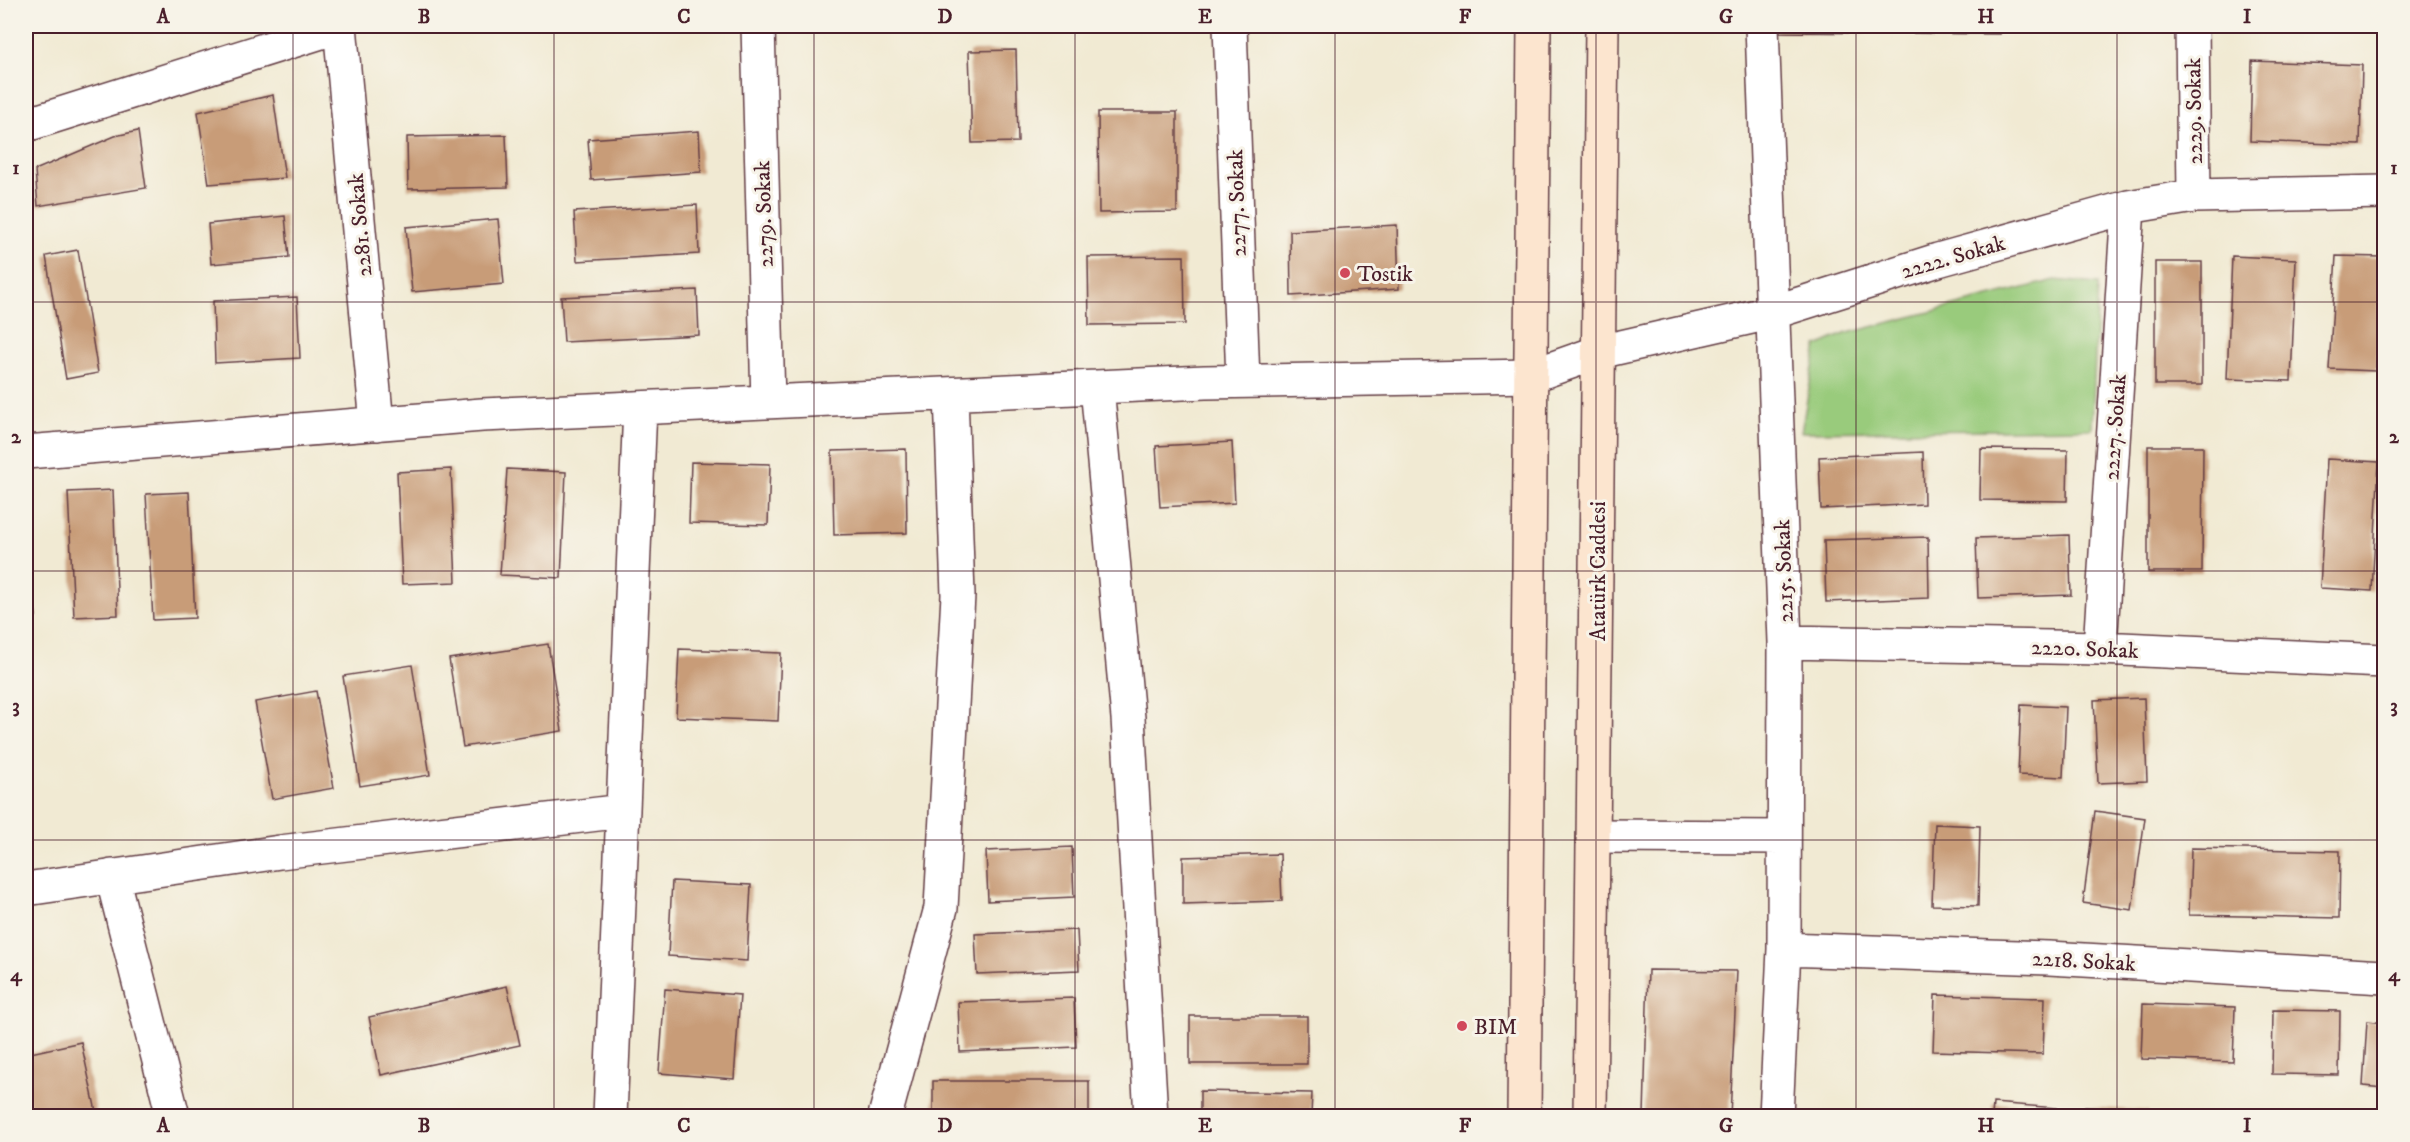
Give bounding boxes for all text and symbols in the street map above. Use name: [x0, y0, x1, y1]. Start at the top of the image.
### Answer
text: A: [156, 5, 171, 30]
text: B: [418, 5, 430, 30]
text: C: [677, 5, 691, 30]
text: D: [938, 5, 953, 30]
text: E: [1198, 5, 1212, 30]
text: F: [1459, 5, 1472, 30]
text: G: [1719, 5, 1733, 30]
text: H: [1978, 5, 1995, 30]
text: I: [2243, 5, 2251, 30]
street label: 2229. Sokak: [2180, 57, 2209, 165]
street label: 2277. Sokak: [1222, 149, 1253, 257]
text: 1: [12, 156, 20, 181]
text: 1: [2390, 156, 2398, 181]
street label: 2279. Sokak: [749, 160, 780, 268]
street label: 2281. Sokak: [343, 172, 378, 278]
street label: 2222. Sokak: [1898, 230, 2009, 285]
place label: Tostik: [1357, 261, 1413, 288]
marker: Tostik: [1338, 266, 1352, 280]
street label: 2227. Sokak: [2098, 373, 2133, 481]
text: 2: [11, 425, 22, 450]
text: 2: [2389, 425, 2400, 450]
street label: Atatürk Caddesi: [1585, 501, 1612, 641]
street label: 2215. Sokak: [1769, 519, 1800, 623]
street label: 2220. Sokak: [2031, 634, 2139, 665]
text: 3: [12, 694, 20, 719]
text: 3: [2390, 694, 2398, 719]
street label: 2218. Sokak: [2031, 945, 2137, 978]
text: 4: [10, 963, 23, 988]
text: 4: [2388, 963, 2401, 988]
place label: BIM: [1474, 1014, 1517, 1041]
marker: BIM: [1455, 1019, 1469, 1033]
text: A: [156, 1114, 171, 1139]
text: B: [418, 1114, 430, 1139]
text: C: [677, 1114, 691, 1139]
text: D: [938, 1114, 953, 1139]
text: E: [1198, 1114, 1212, 1139]
text: F: [1459, 1114, 1472, 1139]
text: G: [1719, 1114, 1733, 1139]
text: H: [1978, 1114, 1995, 1139]
text: I: [2243, 1114, 2251, 1139]

